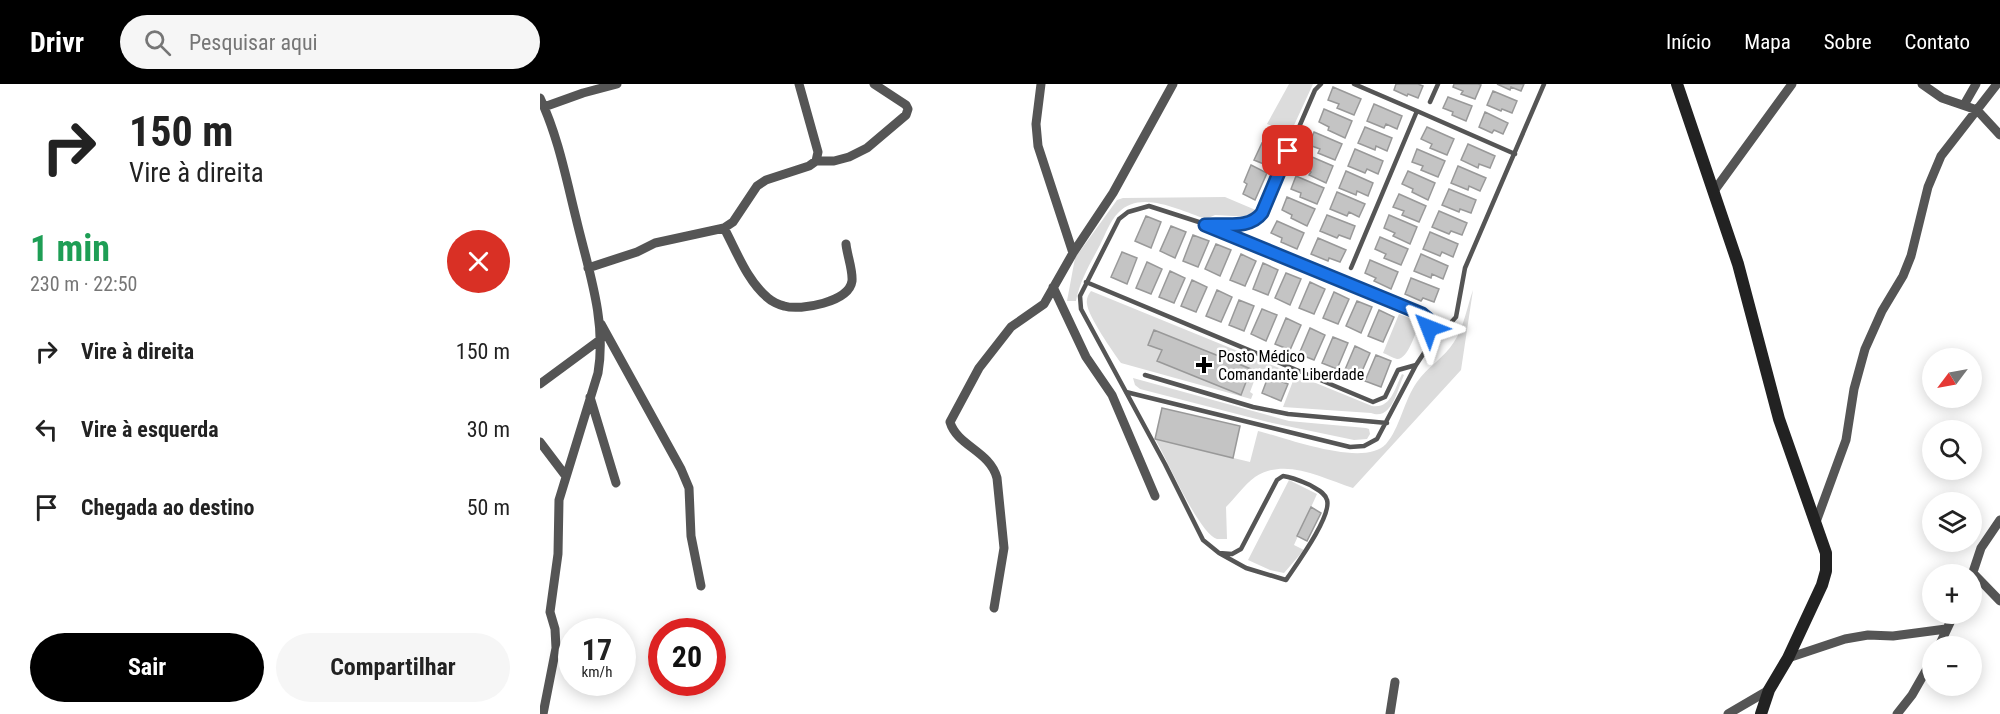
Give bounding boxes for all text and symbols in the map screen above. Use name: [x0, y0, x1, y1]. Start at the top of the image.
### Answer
search box: [120, 15, 540, 69]
text: Drivr: [30, 26, 84, 59]
icon: search: [141, 26, 174, 59]
text: Pesquisar aqui: [189, 30, 318, 55]
text: Início: [1666, 30, 1711, 54]
text: Mapa: [1744, 30, 1791, 54]
text: Sobre: [1824, 30, 1872, 54]
text: Contato: [1905, 30, 1970, 54]
text: 150 m: [129, 107, 234, 156]
icon: right: [30, 108, 108, 186]
pin: [1262, 125, 1313, 176]
icon: arrive: [1271, 134, 1304, 167]
text: Vire à direita: [129, 157, 264, 189]
text: 1 min: [30, 228, 110, 270]
button: close: [447, 230, 510, 293]
text: 230 m · 22:50: [30, 272, 137, 296]
position arrow: [1397, 296, 1461, 360]
icon: right: [30, 335, 63, 368]
text: Vire à direita: [81, 339, 194, 364]
text: 150 m: [456, 339, 510, 364]
place label: Posto Médico Comandante Liberdade: [1218, 347, 1364, 384]
north arrow: [1922, 348, 1982, 408]
map controls: [1922, 348, 1982, 696]
marker: Posto Médico Comandante Liberdade: [1195, 356, 1213, 374]
icon: left: [30, 413, 63, 446]
text: Vire à esquerda: [81, 417, 219, 442]
text: 30 m: [467, 417, 510, 442]
button: search: [1922, 420, 1982, 480]
icon: arrive: [30, 491, 63, 524]
button: layers: [1922, 492, 1982, 552]
text: Chegada ao destino: [81, 495, 255, 520]
text: 50 m: [467, 495, 510, 520]
button: +: [1922, 564, 1982, 624]
speed limit sign: 20: [648, 618, 726, 696]
text: 17: [582, 632, 612, 667]
button: Sair: [30, 633, 264, 702]
button: Compartilhar: [276, 633, 510, 702]
button: −: [1922, 636, 1982, 696]
text: km/h: [582, 663, 612, 681]

